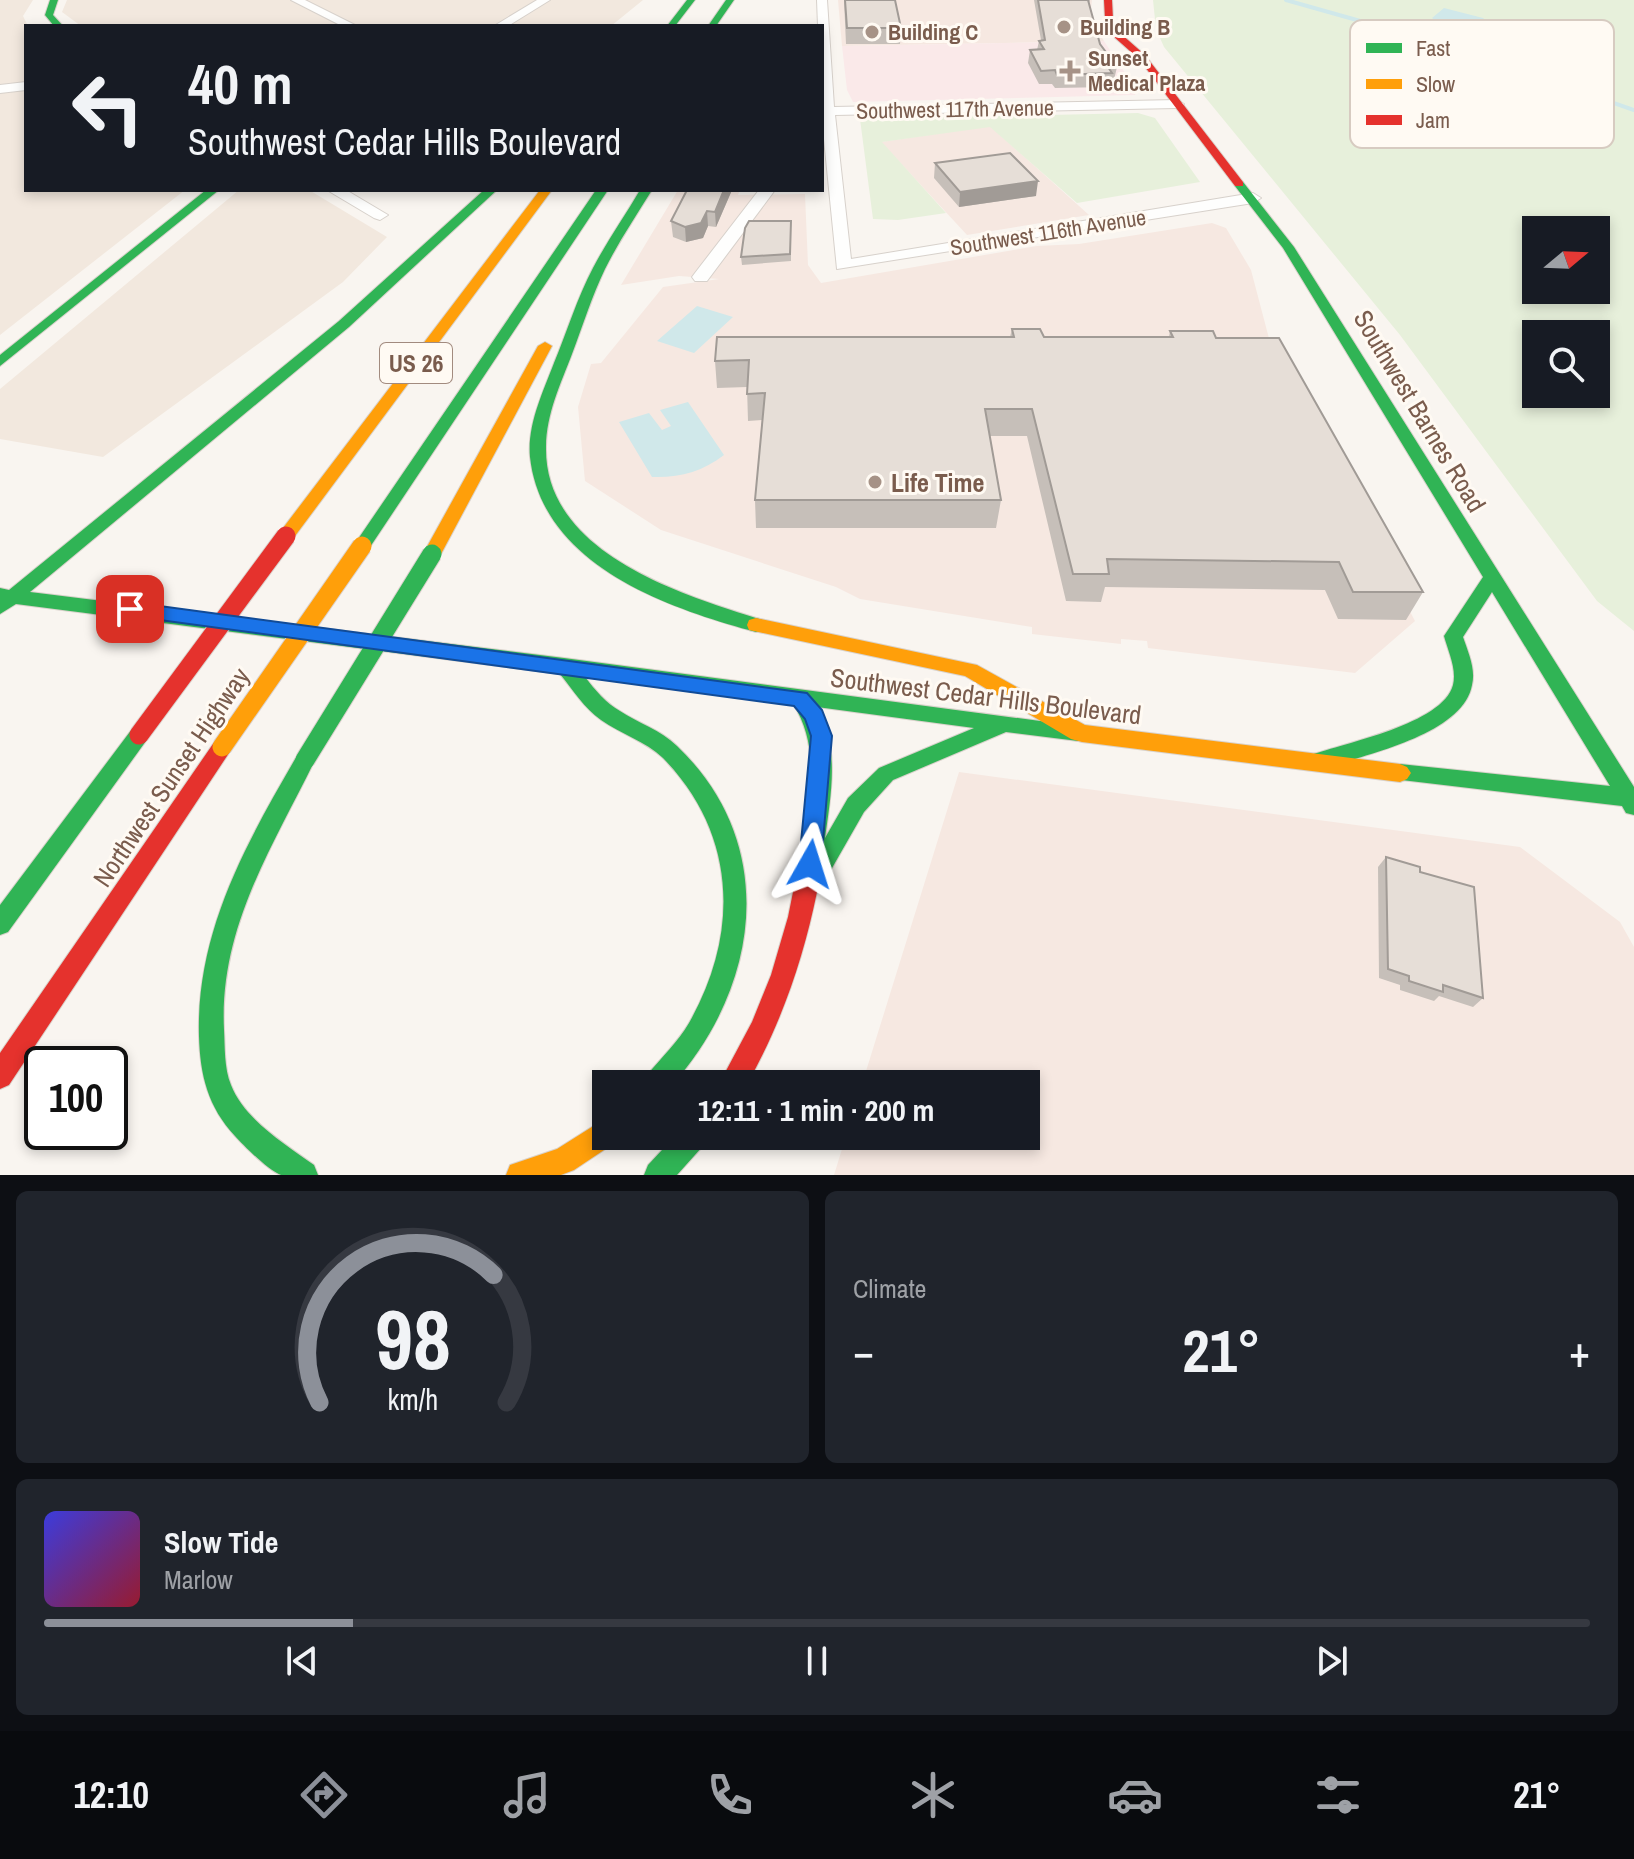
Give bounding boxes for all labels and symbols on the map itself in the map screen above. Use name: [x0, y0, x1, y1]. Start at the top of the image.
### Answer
place label: Building B: [1080, 12, 1170, 42]
place label: Building C: [888, 17, 978, 47]
marker: Building B: [1055, 18, 1073, 36]
legend: [1350, 20, 1614, 148]
marker: Building C: [863, 23, 881, 41]
text: Fast: [1416, 33, 1450, 63]
place label: Sunset Medical Plaza: [1088, 43, 1205, 98]
marker: Sunset Medical Plaza: [1059, 60, 1081, 82]
text: Slow: [1416, 69, 1455, 99]
street label: Southwest 117th Avenue: [856, 92, 1054, 126]
text: Jam: [1416, 105, 1450, 135]
street label: Southwest 116th Avenue: [948, 202, 1148, 262]
north arrow: [1522, 216, 1610, 304]
street label: Southwest Barnes Road: [1346, 303, 1494, 519]
road number: US 26: [380, 343, 452, 383]
place label: Life Time: [891, 465, 984, 500]
marker: Life Time: [866, 473, 884, 491]
pin: [96, 575, 164, 643]
street label: Northwest Sunset Highway: [85, 660, 258, 893]
street label: Southwest Cedar Hills Boulevard: [829, 660, 1143, 732]
position arrow: [768, 822, 852, 906]
speed limit sign: 100: [24, 1046, 128, 1150]

